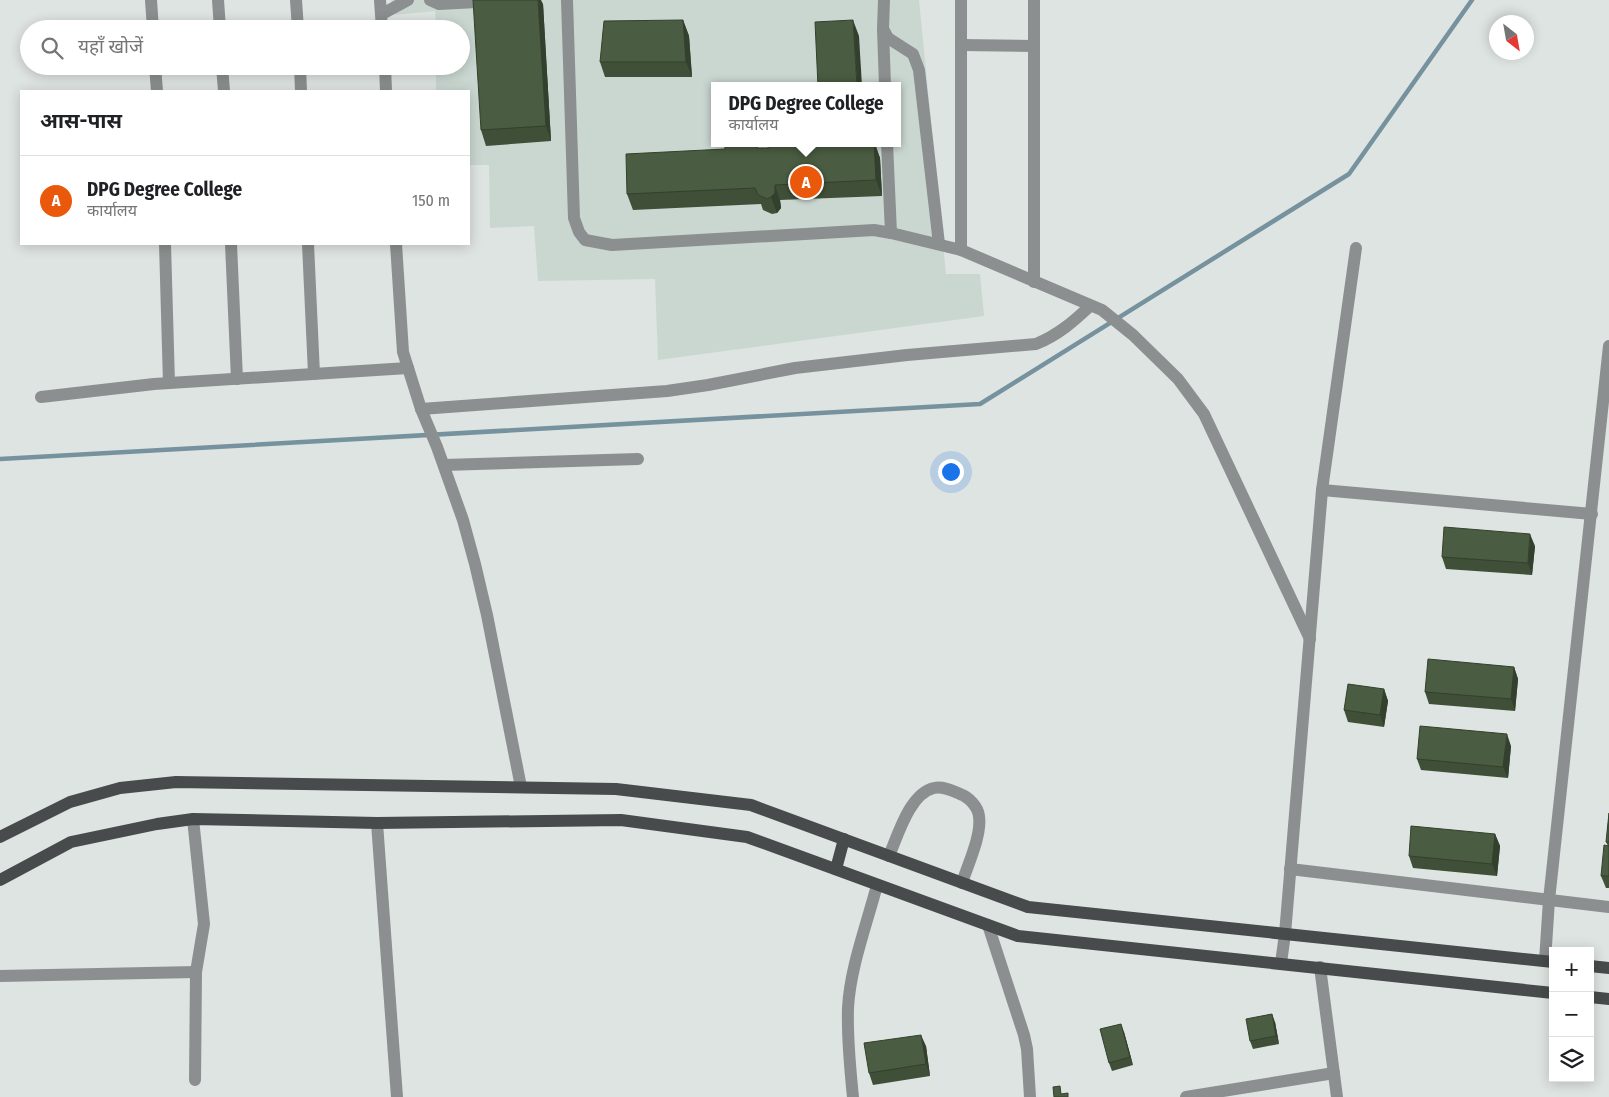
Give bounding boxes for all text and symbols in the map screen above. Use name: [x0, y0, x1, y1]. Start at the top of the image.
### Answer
north arrow: [1489, 15, 1534, 60]
search box: [20, 20, 470, 75]
icon: search: [38, 34, 66, 62]
text: यहाँ खोजें: [78, 35, 143, 58]
popup: [711, 82, 901, 147]
text: DPG Degree College: [728, 92, 884, 115]
text: आस-पास: [40, 108, 122, 134]
text: कार्यालय: [728, 115, 778, 134]
pin: A: [790, 163, 822, 201]
text: DPG Degree College: [87, 178, 242, 201]
text: A: [52, 191, 60, 210]
text: 150 m: [412, 191, 450, 210]
text: कार्यालय: [87, 201, 137, 220]
your location: [938, 459, 964, 485]
map controls: [1549, 947, 1594, 1082]
button: +: [1549, 947, 1594, 992]
button: −: [1549, 992, 1594, 1037]
button: layers: [1549, 1037, 1594, 1082]

